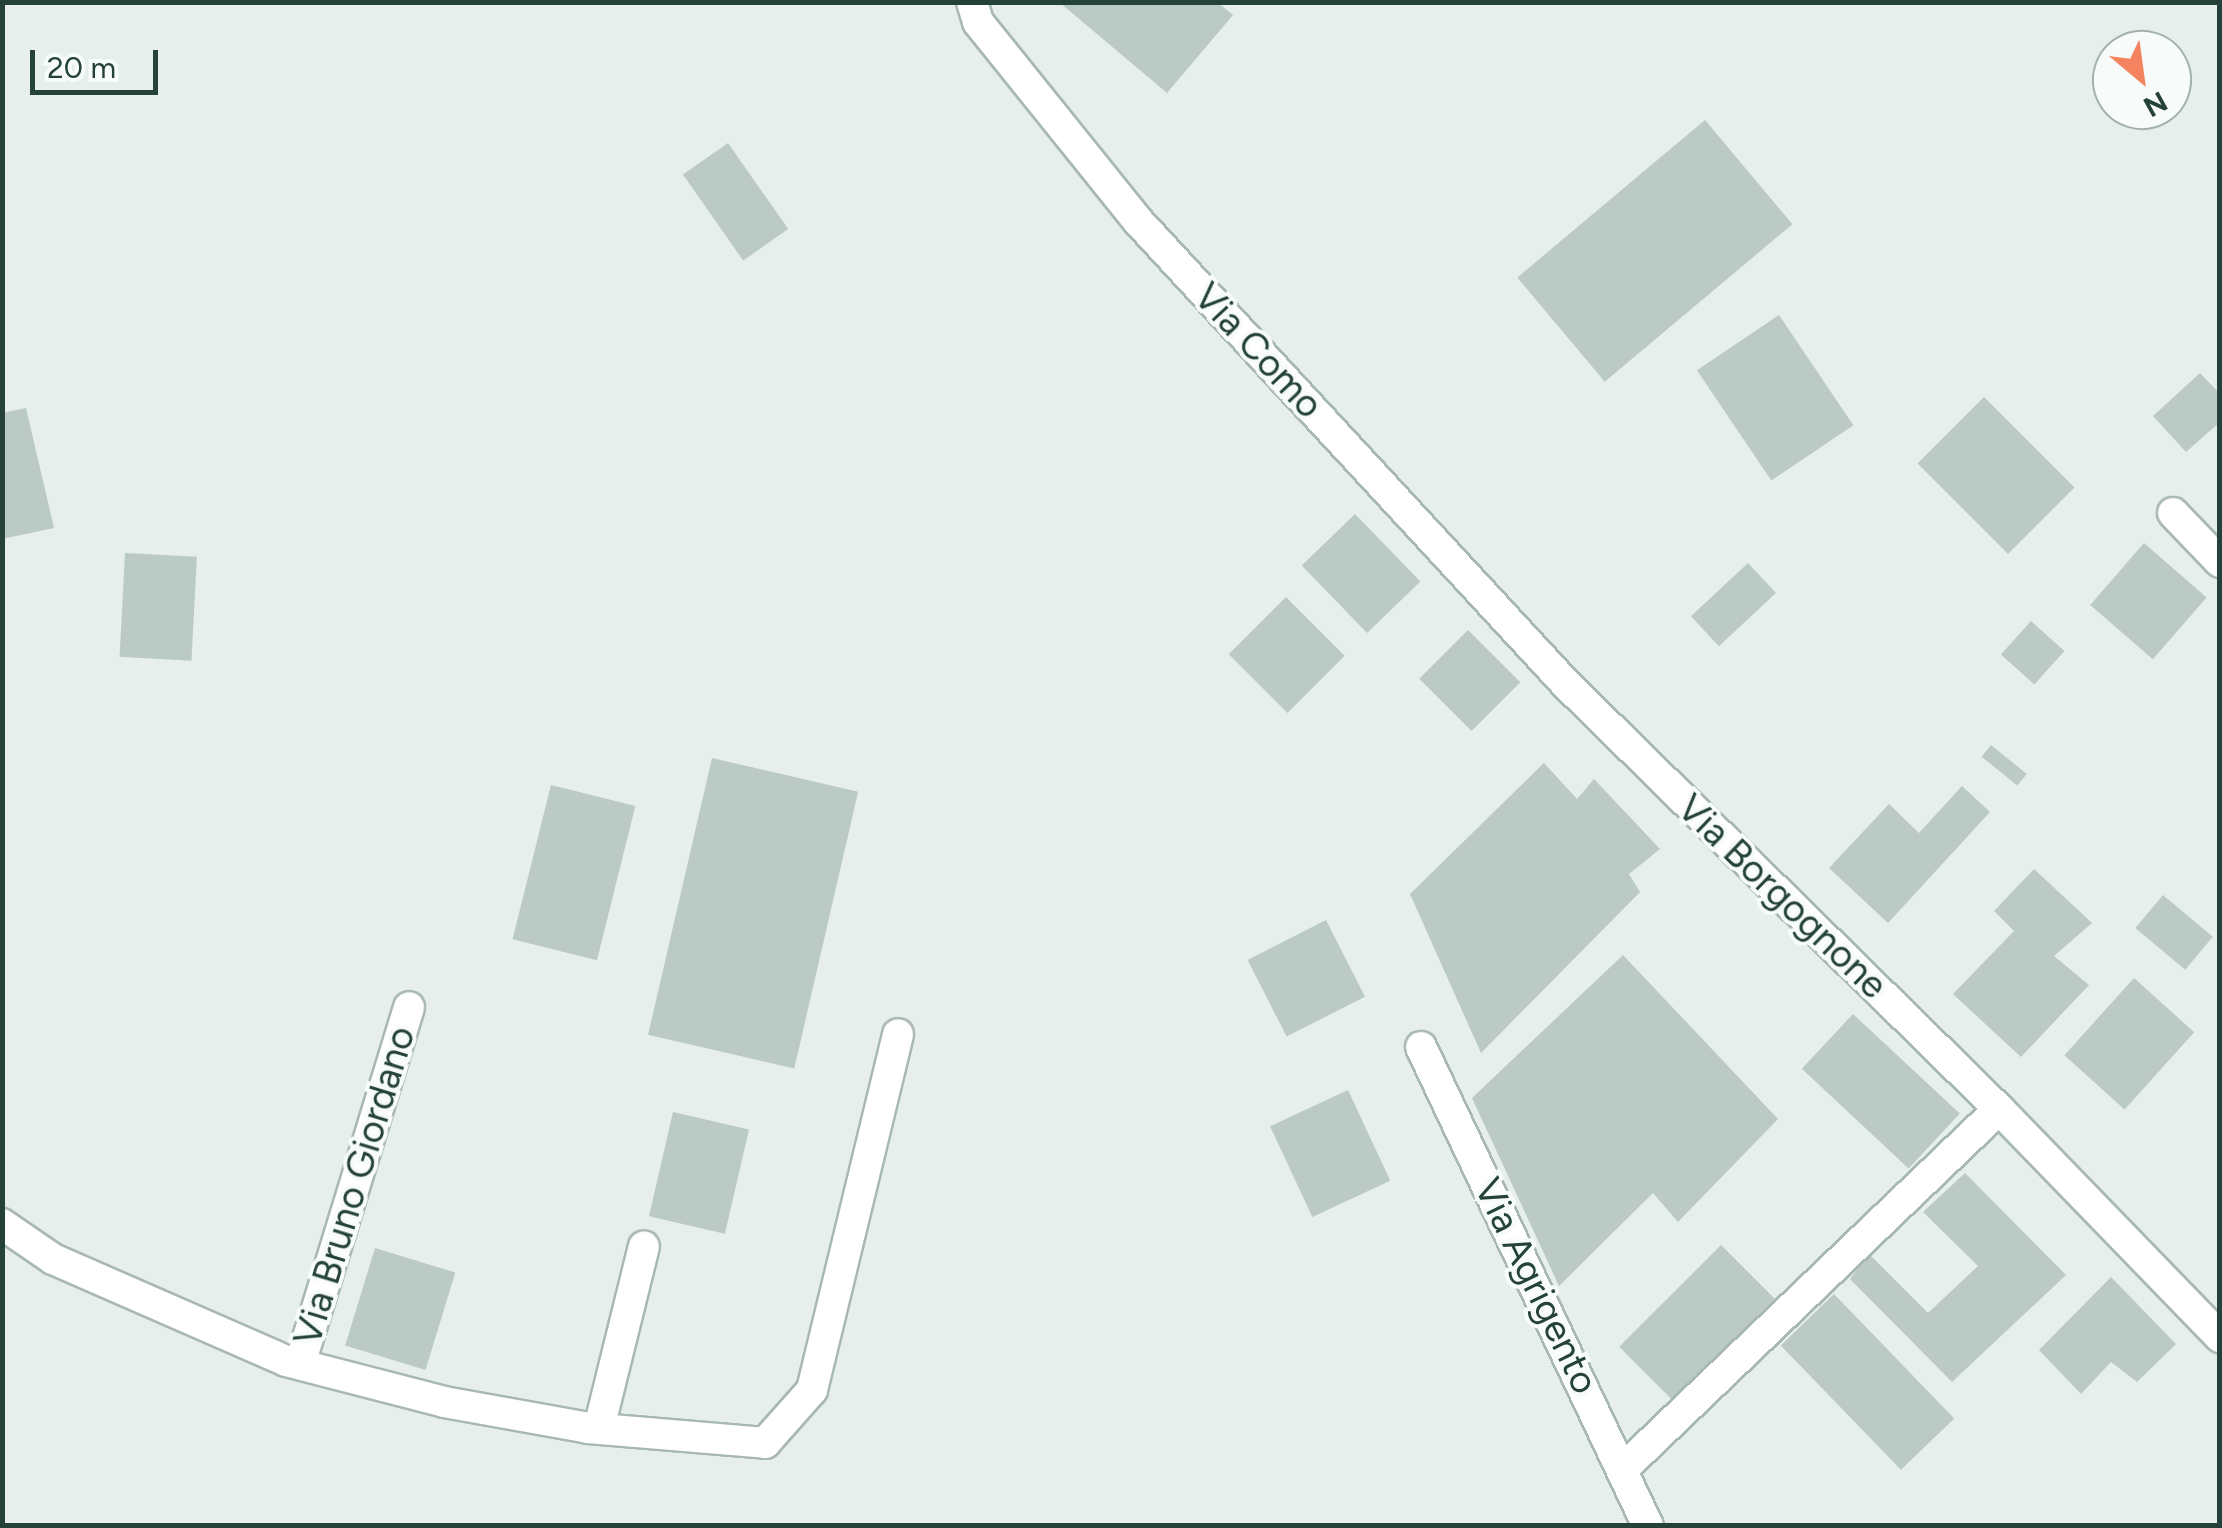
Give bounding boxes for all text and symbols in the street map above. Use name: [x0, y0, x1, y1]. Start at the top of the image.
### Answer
scale bar: [35, 30, 162, 92]
north arrow: [2092, 30, 2192, 130]
text: 20 m: [47, 49, 116, 86]
text: N: [2138, 84, 2173, 125]
street label: Via Como: [1184, 274, 1332, 428]
street label: Via Borgognone: [1668, 785, 1896, 1009]
street label: Via Bruno Giordano: [285, 1021, 425, 1351]
street label: Via Agrigento: [1464, 1171, 1608, 1401]

